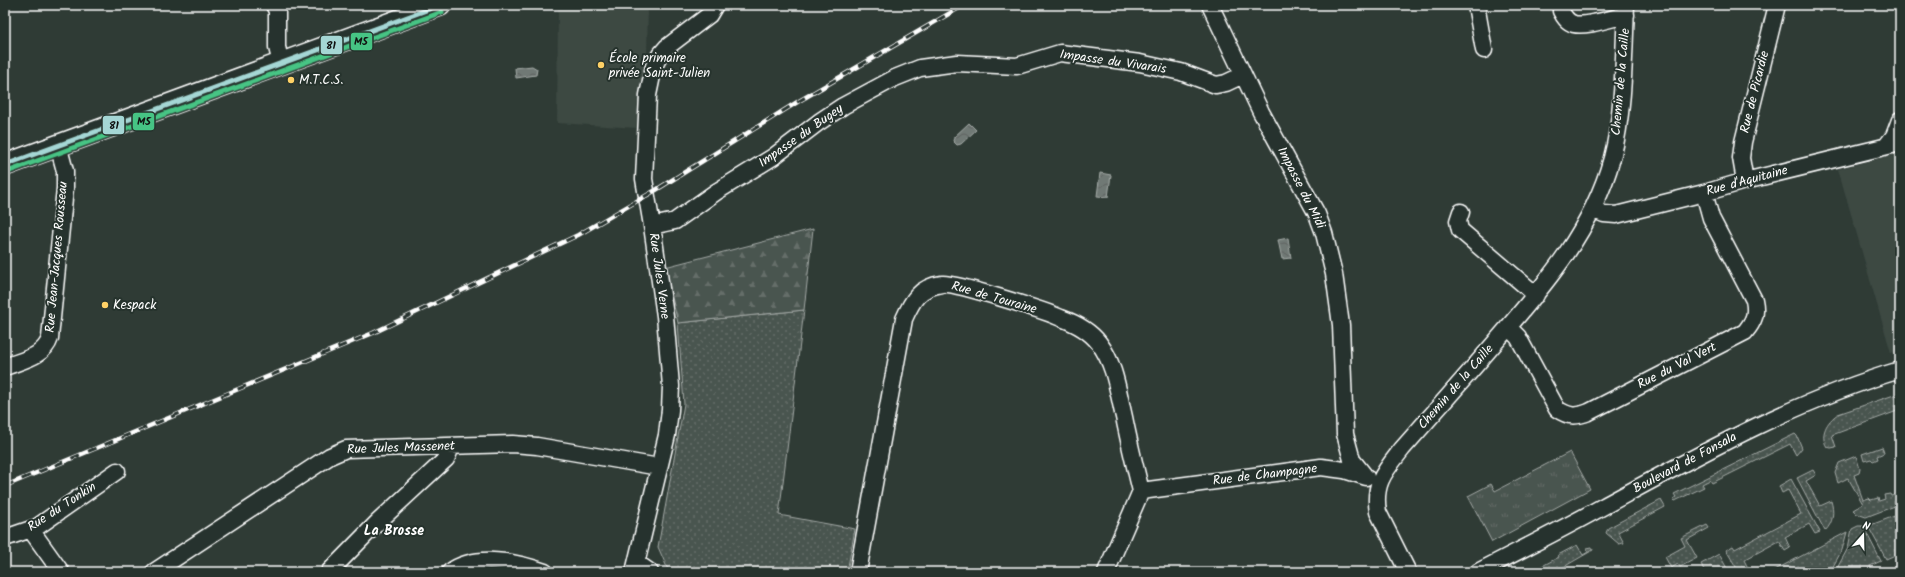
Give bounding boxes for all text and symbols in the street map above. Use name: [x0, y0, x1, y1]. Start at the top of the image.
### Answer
street label: Chemin de la Caille: [1606, 27, 1636, 136]
line badge: M5: [350, 32, 373, 51]
text: M5: [354, 33, 369, 51]
line badge: 81: [320, 35, 343, 55]
text: 81: [326, 37, 337, 55]
street label: Impasse du Vivarais: [1058, 44, 1168, 80]
place label: École primaire privée Saint-Julien: [608, 48, 710, 84]
street label: Rue de Picardie: [1735, 48, 1775, 135]
marker: École primaire privée Saint-Julien: [596, 60, 606, 70]
place label: M.T.C.S.: [299, 70, 343, 91]
marker: M.T.C.S.: [286, 75, 296, 85]
street label: Impasse du Bugey: [754, 98, 848, 173]
line badge: M5: [132, 112, 155, 131]
text: M5: [137, 113, 152, 131]
line badge: 81: [102, 115, 125, 135]
text: 81: [109, 117, 120, 135]
street label: Impasse du Midi: [1271, 143, 1331, 234]
street label: Rue d'Aquitaine: [1704, 160, 1790, 202]
street label: Rue Jean-Jacques Rousseau: [40, 180, 74, 334]
street label: Rue Jules Verne: [643, 232, 675, 321]
street label: Rue de Touraine: [949, 276, 1039, 320]
place label: Kespack: [113, 295, 157, 316]
marker: Kespack: [100, 300, 110, 310]
street label: Rue du Val Vert: [1634, 337, 1721, 395]
street label: Chemin de la Caille: [1413, 339, 1499, 434]
street label: Boulevard de Fonsala: [1629, 427, 1741, 499]
street label: Rue Jules Massenet: [347, 436, 456, 460]
street label: Rue de Champagne: [1212, 458, 1318, 492]
street label: Rue du Tonkin: [23, 477, 101, 537]
north arrow: [1843, 515, 1883, 555]
text: N: [1860, 517, 1872, 536]
district label: La Brosse: [364, 520, 424, 542]

